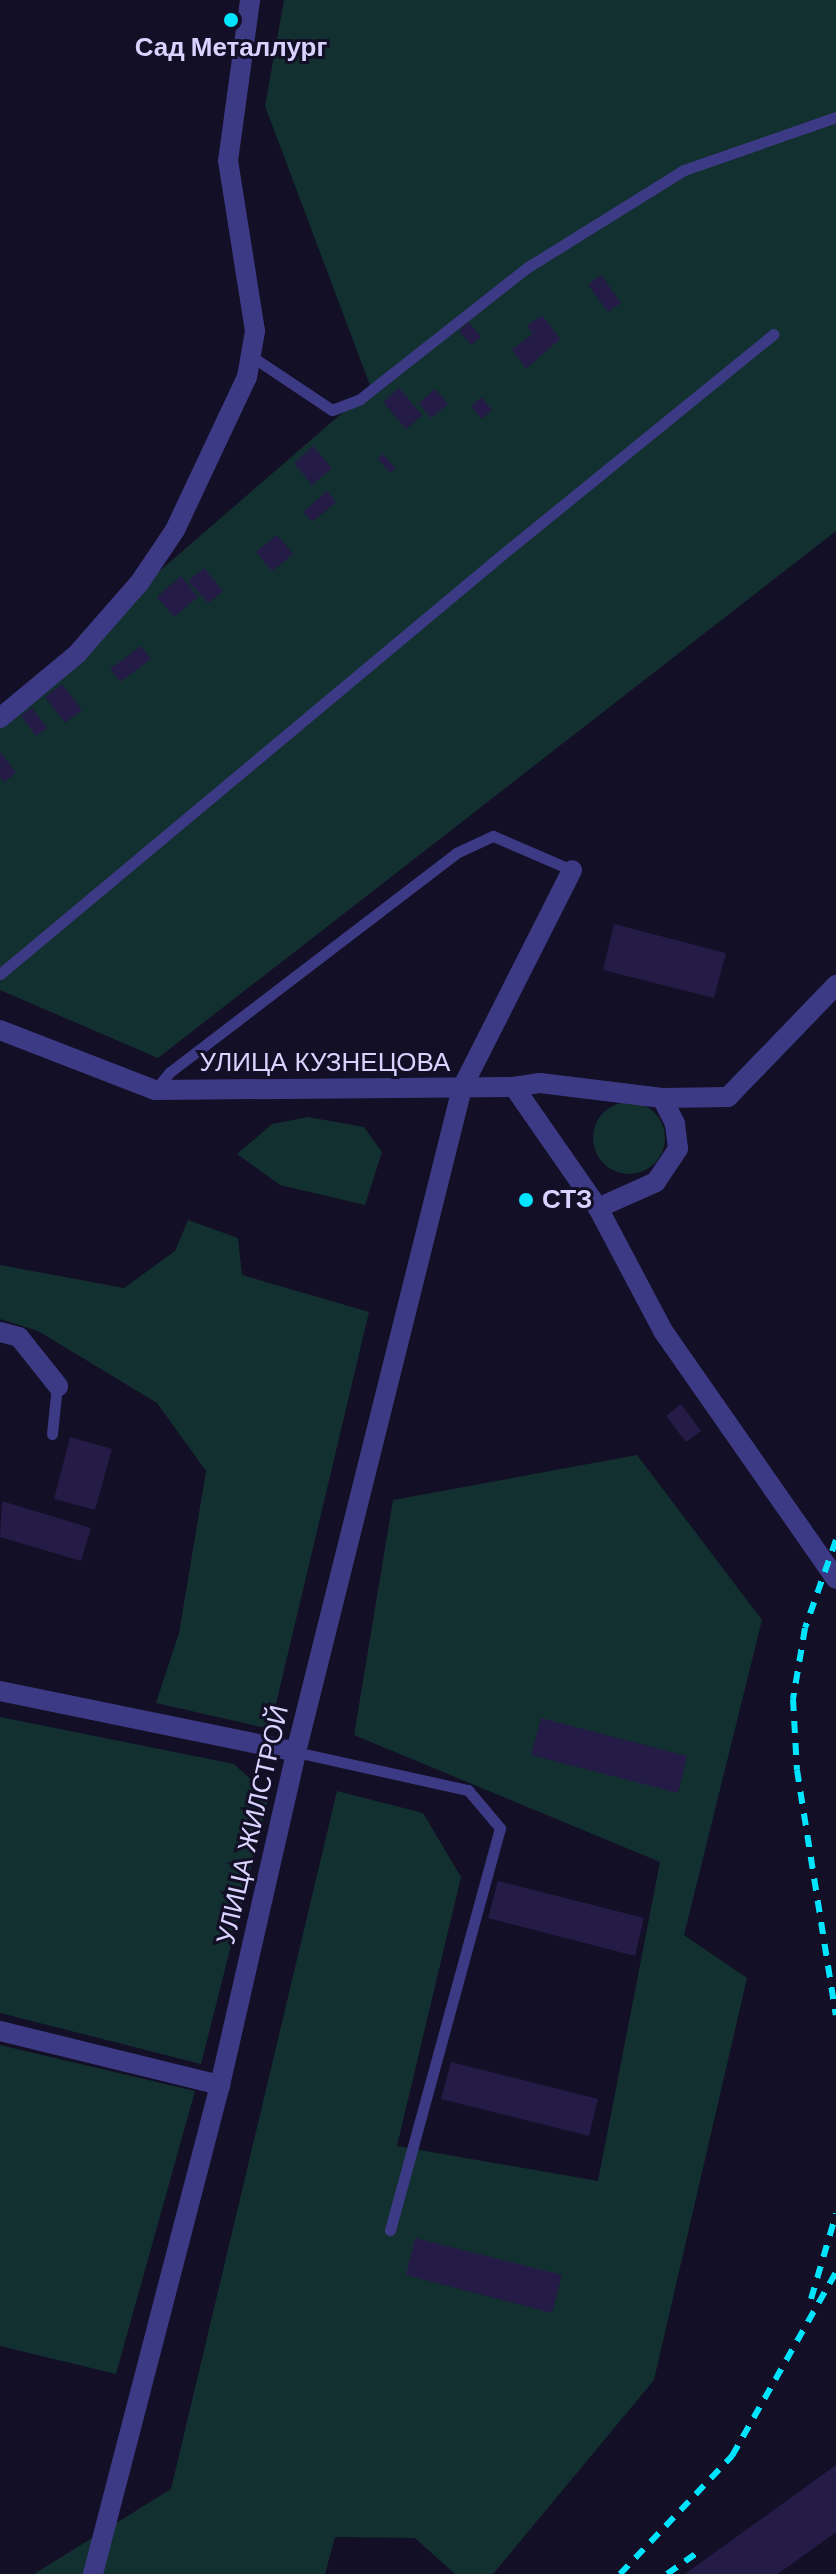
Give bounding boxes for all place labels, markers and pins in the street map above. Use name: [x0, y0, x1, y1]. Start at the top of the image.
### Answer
marker: Сад Металлург: [222, 11, 240, 29]
place label: Сад Металлург: [135, 32, 327, 64]
place label: СТЗ: [542, 1184, 592, 1216]
marker: СТЗ: [517, 1191, 535, 1209]

